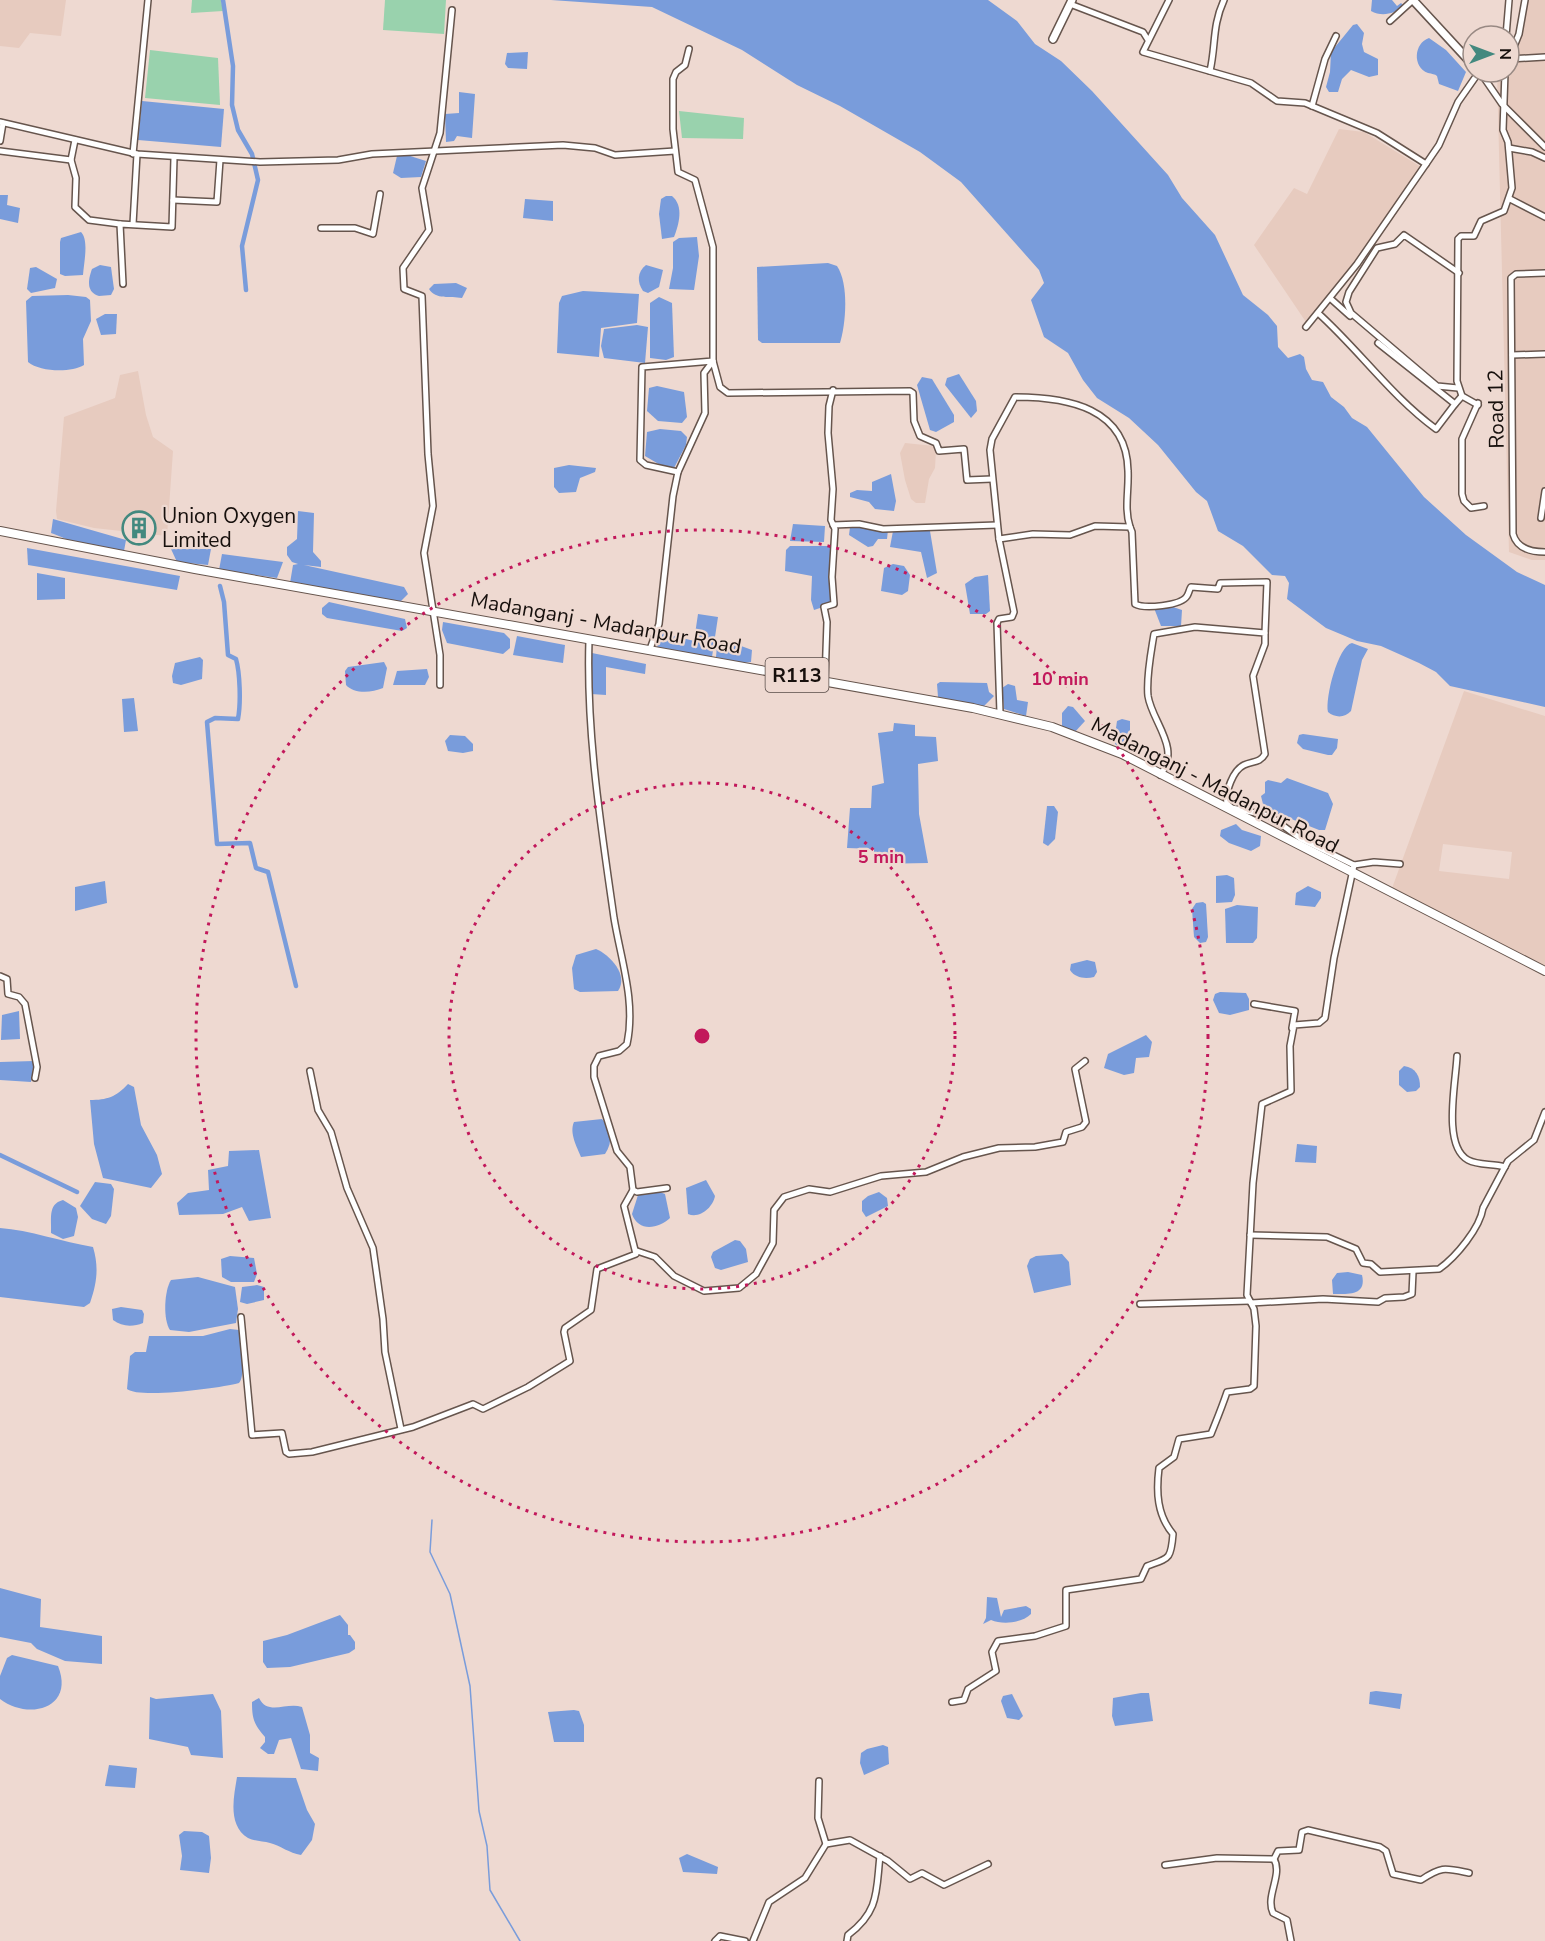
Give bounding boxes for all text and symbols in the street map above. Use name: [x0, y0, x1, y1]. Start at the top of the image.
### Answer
north arrow: [1461, 24, 1521, 84]
text: N: [1494, 48, 1516, 60]
street label: Road 12: [1481, 369, 1511, 449]
place label: Union Oxygen Limited: [162, 502, 296, 554]
building icon: Union Oxygen Limited: [121, 510, 157, 546]
street label: Madanganj - Madanpur Road: [468, 585, 744, 661]
road number: R113: [766, 658, 828, 692]
text: 10 min: [1031, 667, 1089, 691]
street label: Madanganj - Madanpur Road: [1086, 710, 1344, 860]
text: 5 min: [858, 845, 904, 869]
centre of rings: [692, 1026, 712, 1046]

